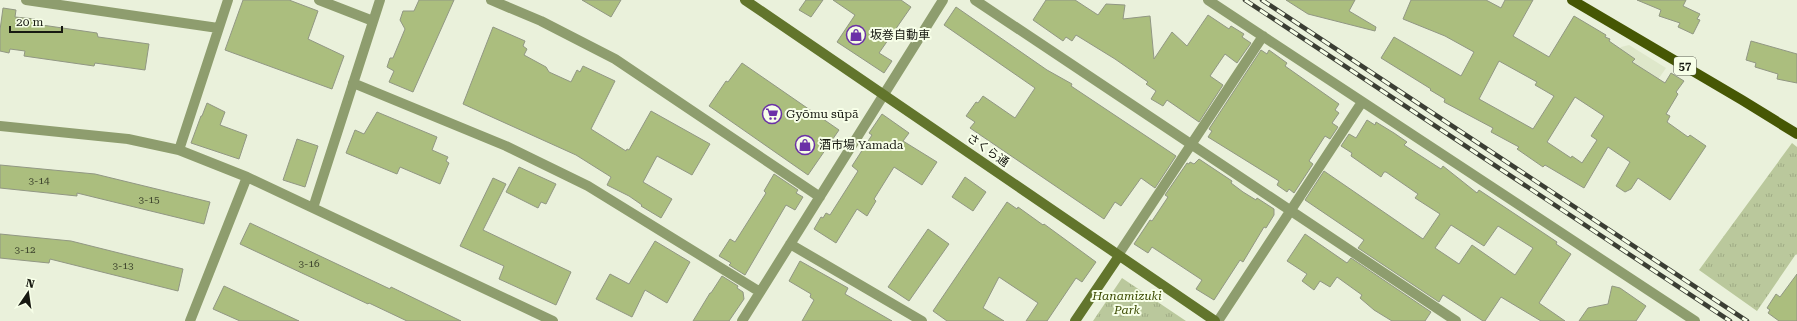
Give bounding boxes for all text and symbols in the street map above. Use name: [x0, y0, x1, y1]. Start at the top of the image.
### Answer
scale bar: [10, 8, 62, 34]
text: 20 m: [16, 15, 43, 29]
shop icon: 坂巻自動車: [845, 24, 867, 46]
place label: 坂巻自動車: [870, 28, 930, 42]
road number: 57: [1674, 57, 1696, 75]
supermarket icon: Gyōmu sūpā: [761, 103, 783, 125]
place label: Gyōmu sūpā: [786, 107, 859, 121]
street label: さくら通: [964, 130, 1012, 170]
shop icon: 酒市場 Yamada: [794, 134, 816, 156]
place label: 酒市場 Yamada: [819, 138, 904, 152]
house number: 3-14: [28, 175, 50, 186]
house number: 3-15: [138, 194, 160, 205]
house number: 3-12: [14, 244, 36, 255]
house number: 3-16: [298, 258, 320, 269]
house number: 3-13: [112, 260, 134, 271]
north arrow: [8, 273, 48, 313]
text: N: [25, 276, 36, 291]
park label: Hanamizuki Park: [1091, 289, 1162, 317]

